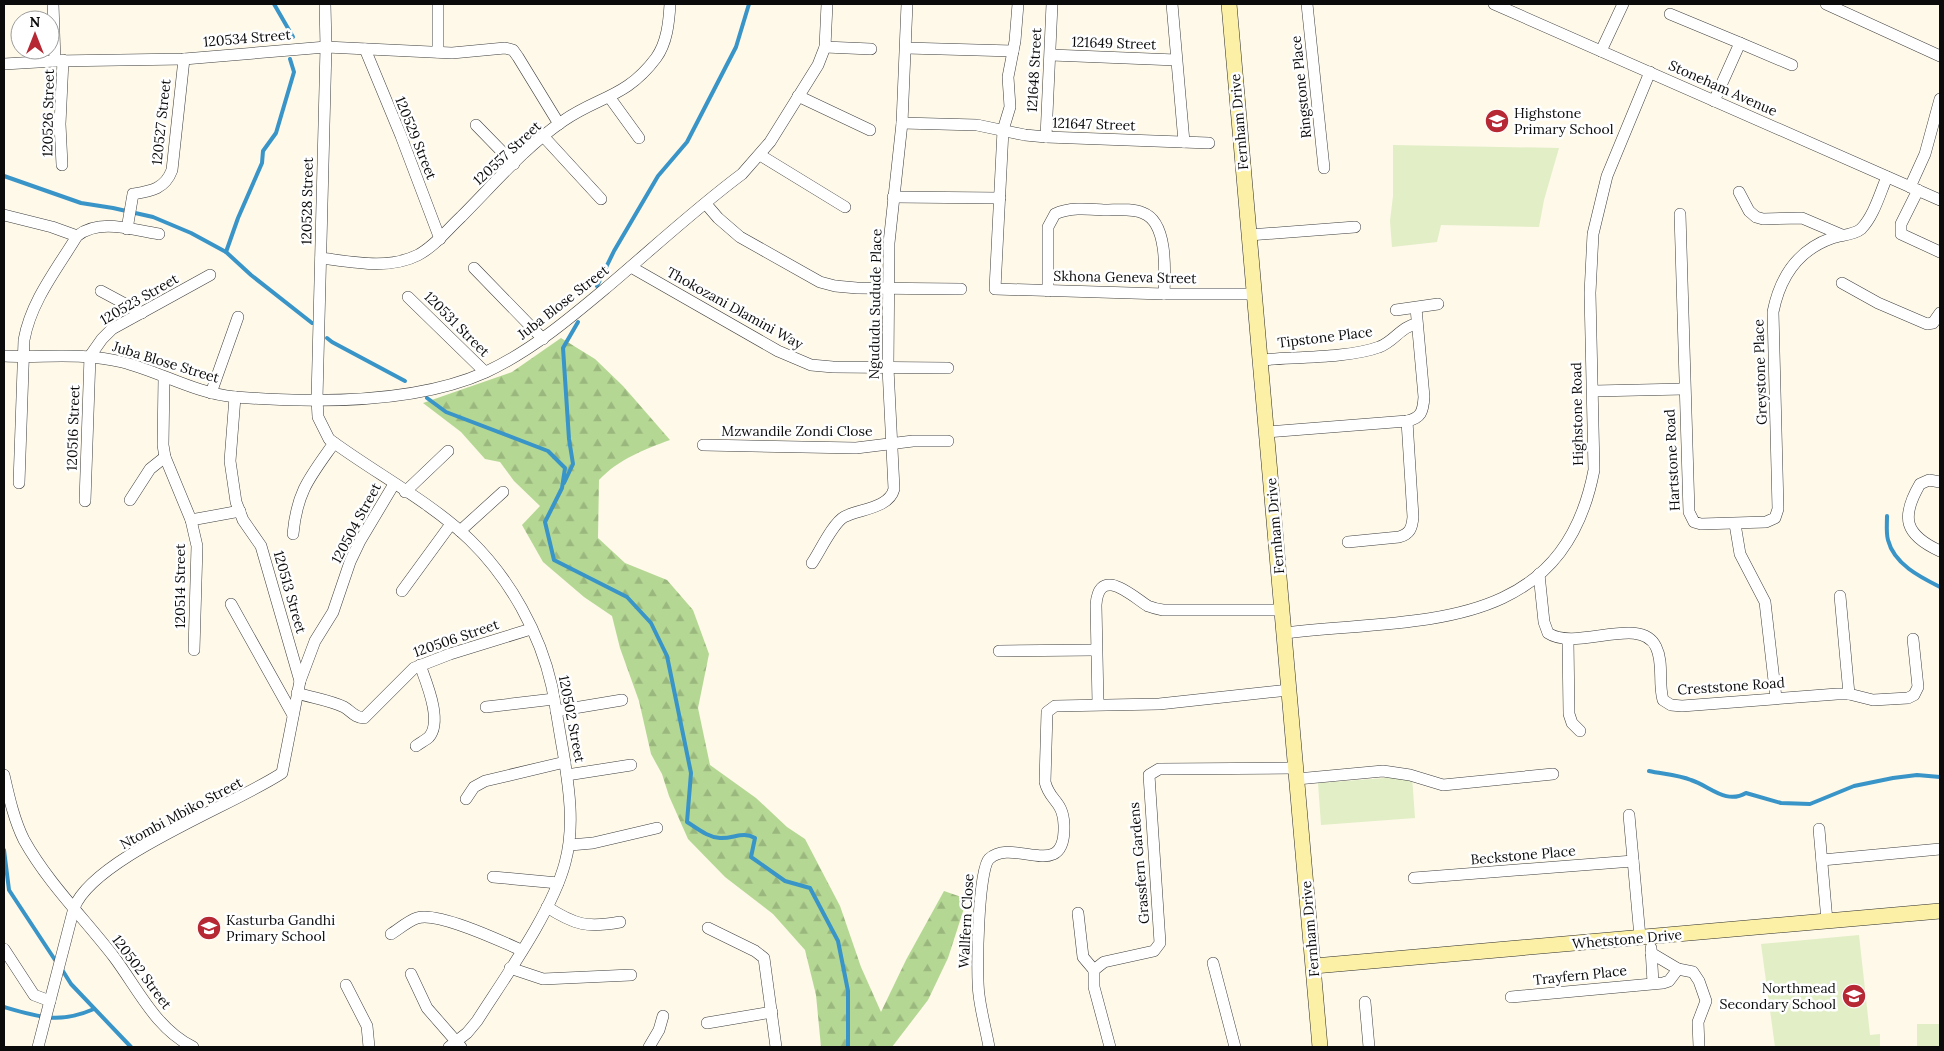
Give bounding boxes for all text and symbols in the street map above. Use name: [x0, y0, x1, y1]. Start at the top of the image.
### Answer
north arrow: [10, 10, 60, 60]
text: N: [30, 13, 41, 31]
street label: 120534 Street: [203, 25, 292, 51]
street label: 121648 Street: [1023, 27, 1045, 113]
street label: 121649 Street: [1071, 33, 1157, 53]
street label: Ringstone Place: [1287, 34, 1315, 139]
street label: Stoneham Avenue: [1666, 56, 1780, 120]
street label: 120526 Street: [38, 68, 58, 157]
street label: Fernham Drive: [1226, 73, 1252, 171]
street label: 120527 Street: [148, 78, 175, 166]
street label: 120529 Street: [391, 94, 441, 183]
place label: Highstone Primary School: [1514, 104, 1614, 138]
school or university icon: Highstone Primary School: [1484, 108, 1510, 134]
street label: 121647 Street: [1052, 114, 1136, 134]
street label: 120557 Street: [469, 117, 545, 189]
street label: 120528 Street: [297, 156, 317, 245]
street label: Ngududu Sudude Place: [865, 228, 885, 380]
street label: Juba Blose Street: [513, 260, 613, 344]
street label: Thokozani Dlamini Way: [664, 263, 807, 353]
street label: Skhona Geneva Street: [1053, 267, 1197, 287]
street label: 120523 Street: [97, 269, 182, 329]
street label: 120531 Street: [421, 288, 494, 361]
street label: Greystone Place: [1749, 318, 1771, 425]
street label: Tipstone Place: [1277, 322, 1374, 352]
street label: Juba Blose Street: [110, 337, 222, 387]
street label: Highstone Road: [1567, 362, 1587, 466]
street label: 120516 Street: [63, 384, 84, 471]
street label: Hartstone Road: [1660, 409, 1684, 511]
street label: Mzwandile Zondi Close: [721, 422, 873, 440]
street label: Fernham Drive: [1262, 477, 1288, 575]
street label: 120504 Street: [327, 479, 385, 566]
street label: 120514 Street: [171, 543, 189, 629]
street label: 120513 Street: [270, 549, 311, 636]
street label: 120506 Street: [411, 615, 502, 661]
street label: Creststone Road: [1677, 673, 1785, 699]
street label: 120502 Street: [555, 674, 589, 765]
street label: Ntombi Mbiko Street: [117, 773, 246, 853]
street label: Grassfern Gardens: [1125, 801, 1153, 925]
street label: Beckstone Place: [1470, 841, 1577, 869]
street label: Wallfern Close: [955, 873, 977, 969]
street label: Fernham Drive: [1297, 880, 1323, 978]
place label: Kasturba Gandhi Primary School: [226, 911, 335, 945]
school or university icon: Kasturba Gandhi Primary School: [196, 915, 222, 941]
street label: Whetstone Drive: [1571, 925, 1683, 953]
street label: 120502 Street: [108, 931, 176, 1013]
street label: Trayfern Place: [1532, 961, 1628, 989]
place label: Northmead Secondary School: [1720, 979, 1836, 1013]
school or university icon: Northmead Secondary School: [1841, 983, 1867, 1009]

